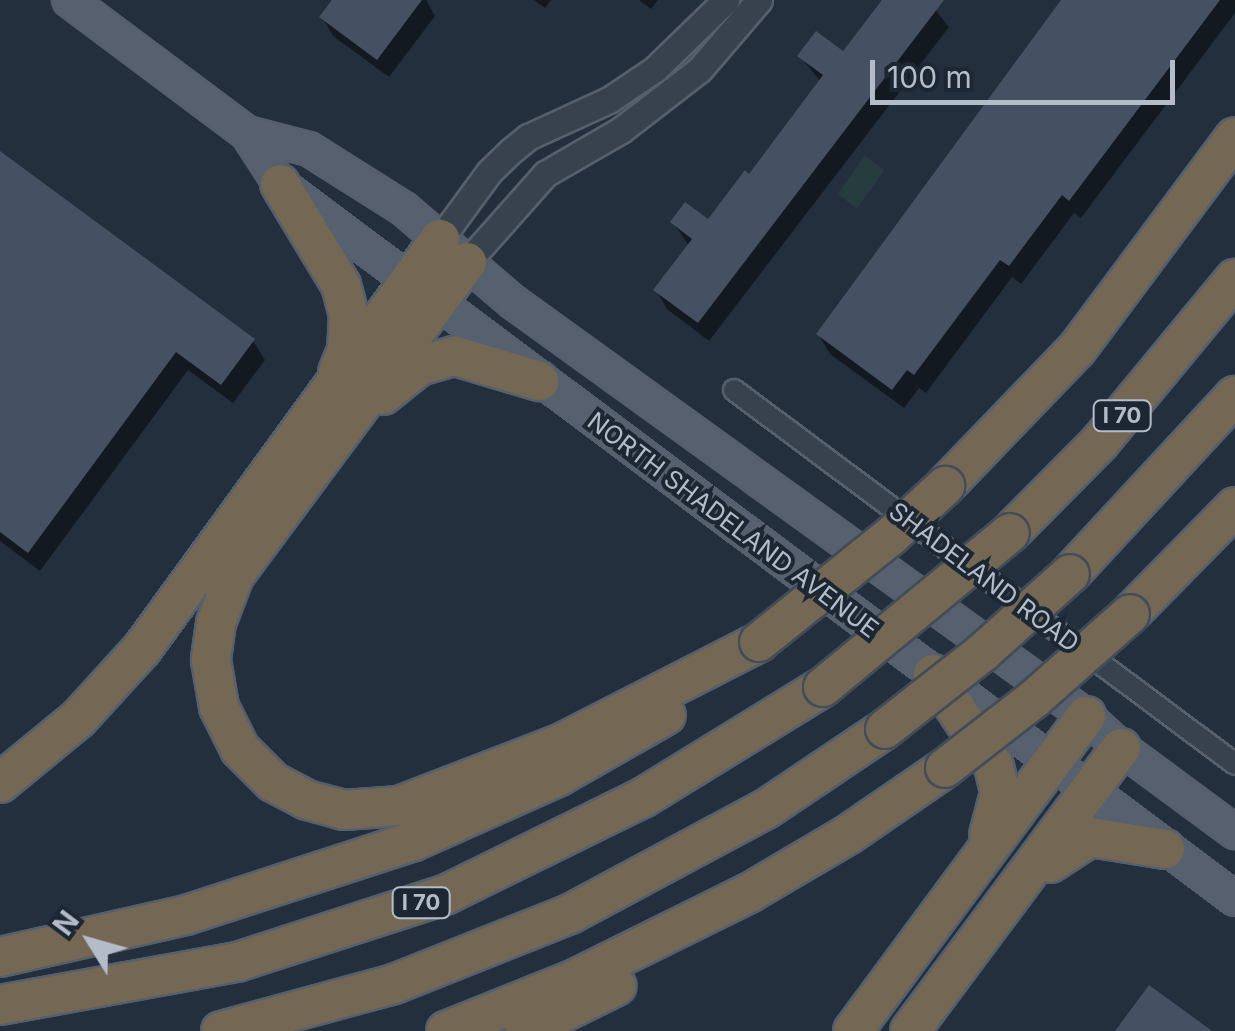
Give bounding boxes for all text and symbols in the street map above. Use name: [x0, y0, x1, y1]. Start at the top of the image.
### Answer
scale bar: [875, 40, 1180, 102]
text: 100 m: [887, 59, 972, 95]
road number: I 70: [1092, 399, 1152, 433]
street label: NORTH SHADELAND AVENUE: [582, 406, 884, 644]
street label: SHADELAND ROAD: [883, 496, 1085, 658]
road number: I 70: [391, 886, 451, 920]
north arrow: [40, 891, 140, 991]
text: N: [46, 904, 86, 942]

